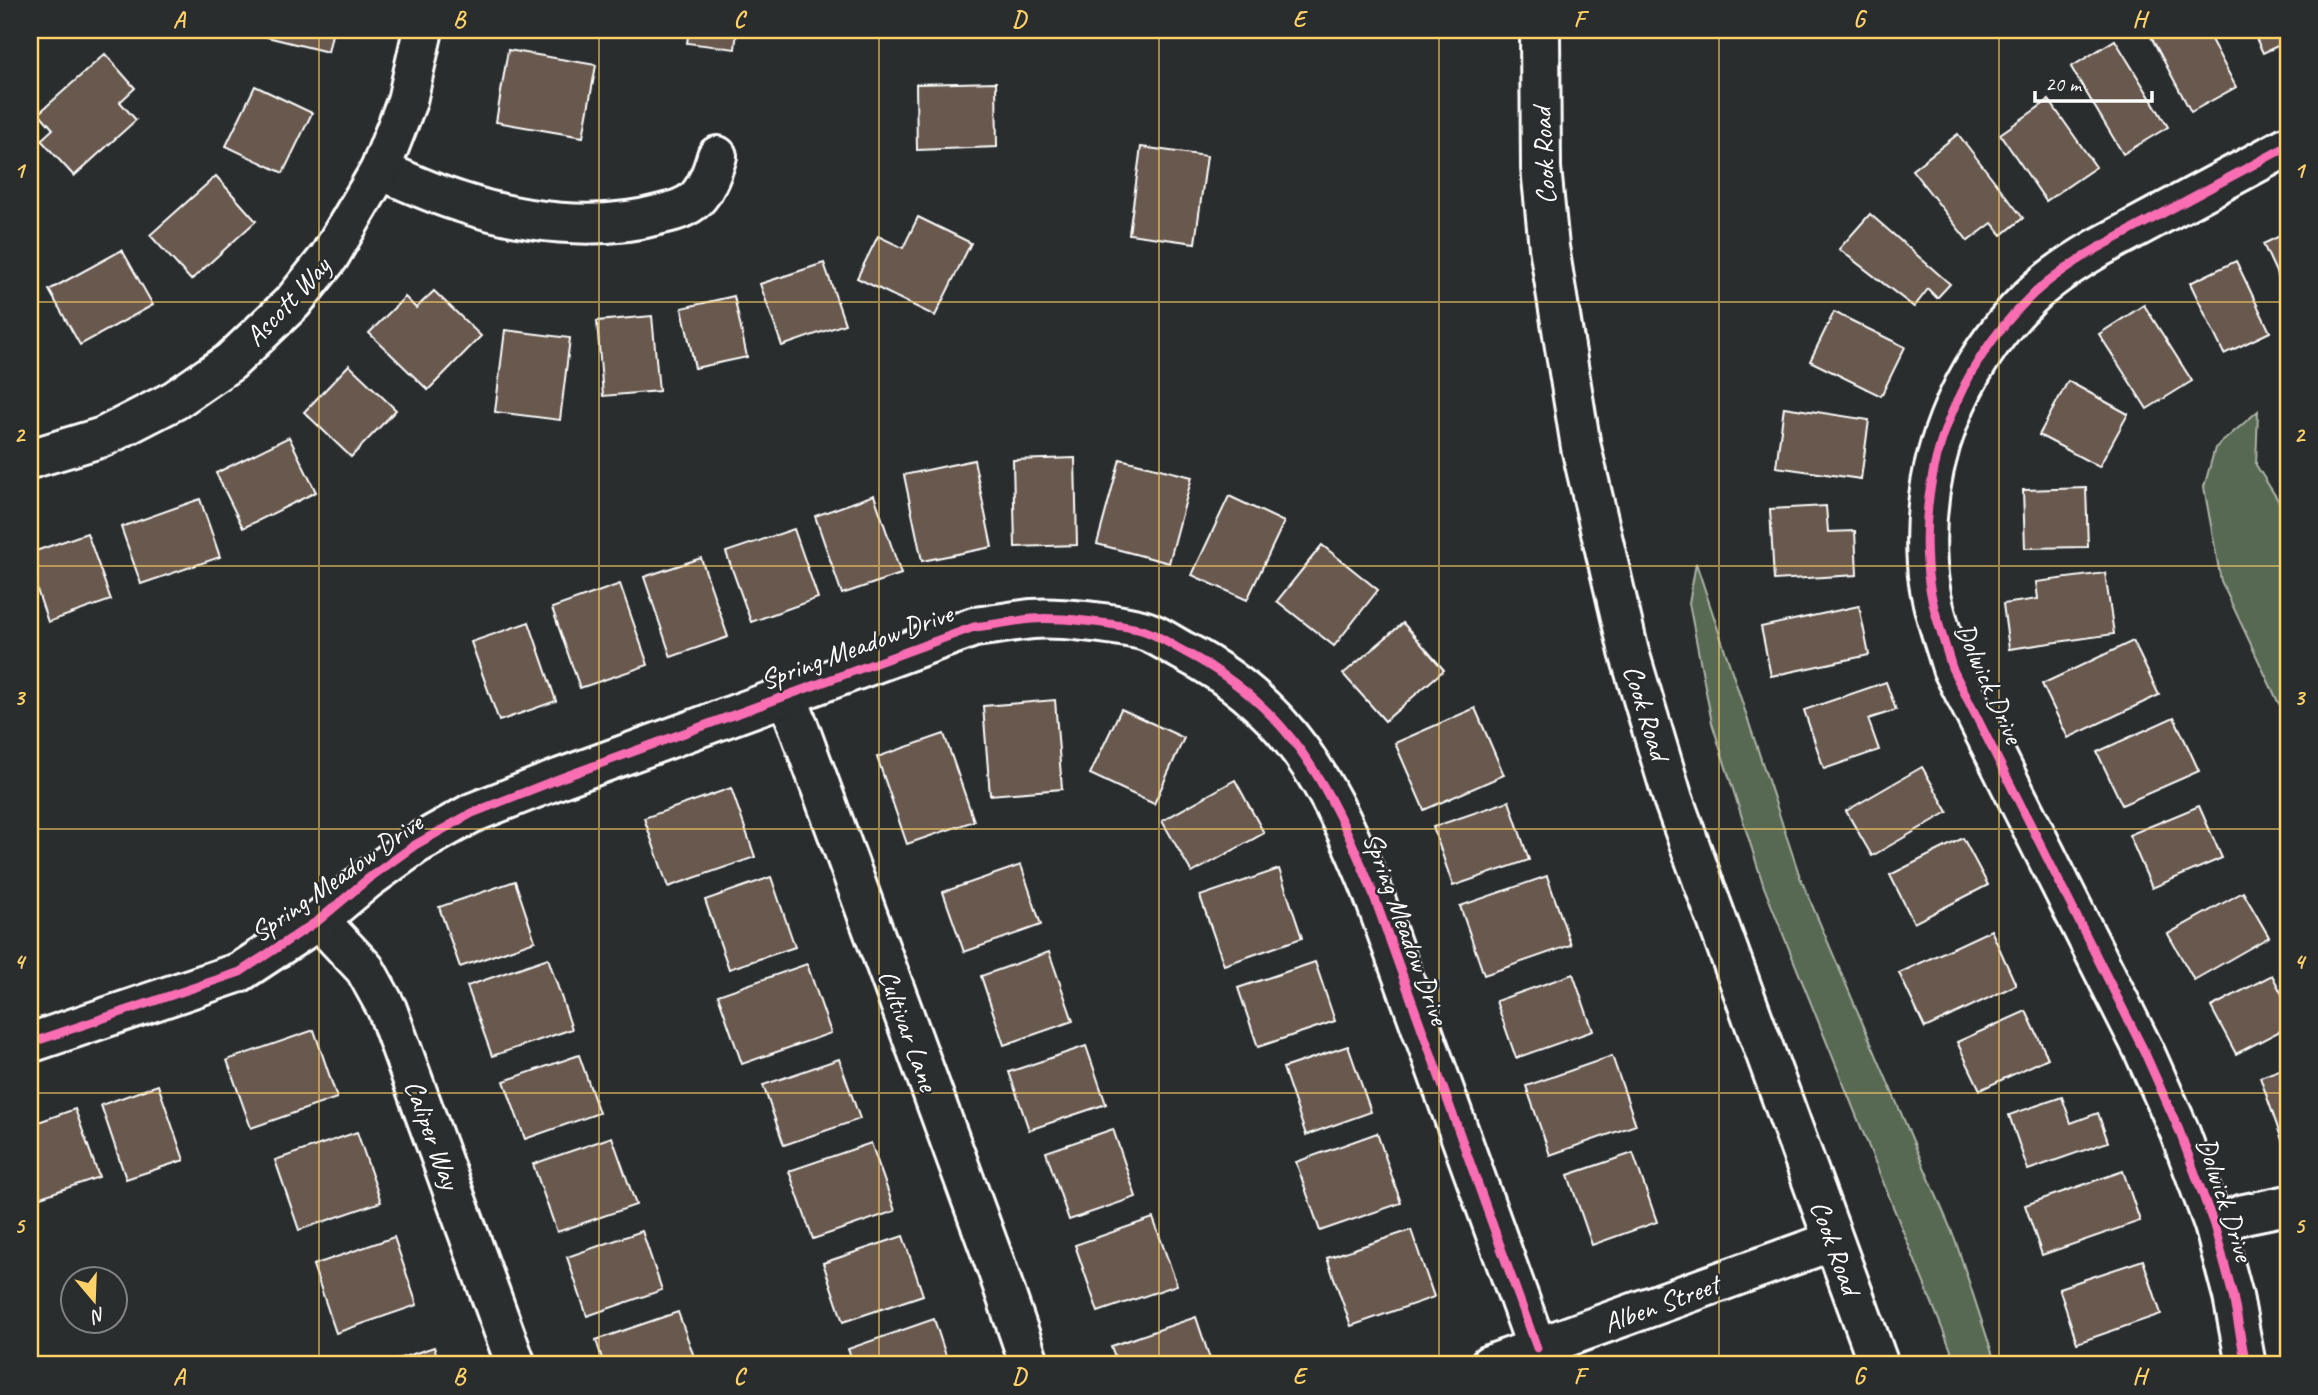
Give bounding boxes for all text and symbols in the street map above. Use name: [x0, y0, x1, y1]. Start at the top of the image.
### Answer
text: A: [173, 5, 187, 34]
text: B: [453, 5, 467, 34]
text: C: [734, 5, 748, 34]
text: D: [1012, 5, 1028, 34]
text: E: [1293, 5, 1309, 34]
text: F: [1574, 5, 1590, 34]
text: G: [1853, 5, 1868, 34]
text: H: [2132, 5, 2150, 34]
scale bar: [2035, 60, 2152, 104]
text: 20 m: [2045, 71, 2083, 97]
street label: Cook Road: [1523, 103, 1564, 205]
text: 1: [14, 156, 27, 185]
text: 1: [2294, 156, 2307, 185]
street label: Ascott Way: [237, 248, 339, 353]
text: 2: [14, 420, 27, 449]
text: 2: [2294, 420, 2307, 449]
street label: Spring Meadow Drive: [755, 595, 959, 697]
street label: Dolwick Drive: [1948, 618, 2032, 751]
street label: Cook Road: [1616, 661, 1679, 767]
text: 3: [14, 683, 27, 712]
text: 3: [2294, 683, 2307, 712]
street label: Spring Meadow Drive: [244, 804, 431, 950]
street label: Spring Meadow Drive: [1356, 827, 1458, 1031]
text: 4: [14, 947, 27, 976]
text: 4: [2294, 947, 2307, 976]
street label: Cultivar Lane: [870, 965, 947, 1097]
street label: Caliper Way: [397, 1075, 469, 1196]
street label: Dolwick Drive: [2189, 1133, 2263, 1267]
street label: Cook Road: [1802, 1196, 1870, 1303]
text: 5: [14, 1211, 26, 1240]
text: 5: [2294, 1211, 2306, 1240]
street label: Alben Street: [1599, 1265, 1727, 1341]
north arrow: [60, 1266, 130, 1336]
text: N: [87, 1302, 109, 1329]
text: A: [173, 1362, 187, 1391]
text: B: [453, 1362, 467, 1391]
text: C: [734, 1362, 748, 1391]
text: D: [1012, 1362, 1028, 1391]
text: E: [1293, 1362, 1309, 1391]
text: F: [1574, 1362, 1590, 1391]
text: G: [1853, 1362, 1868, 1391]
text: H: [2132, 1362, 2150, 1391]

